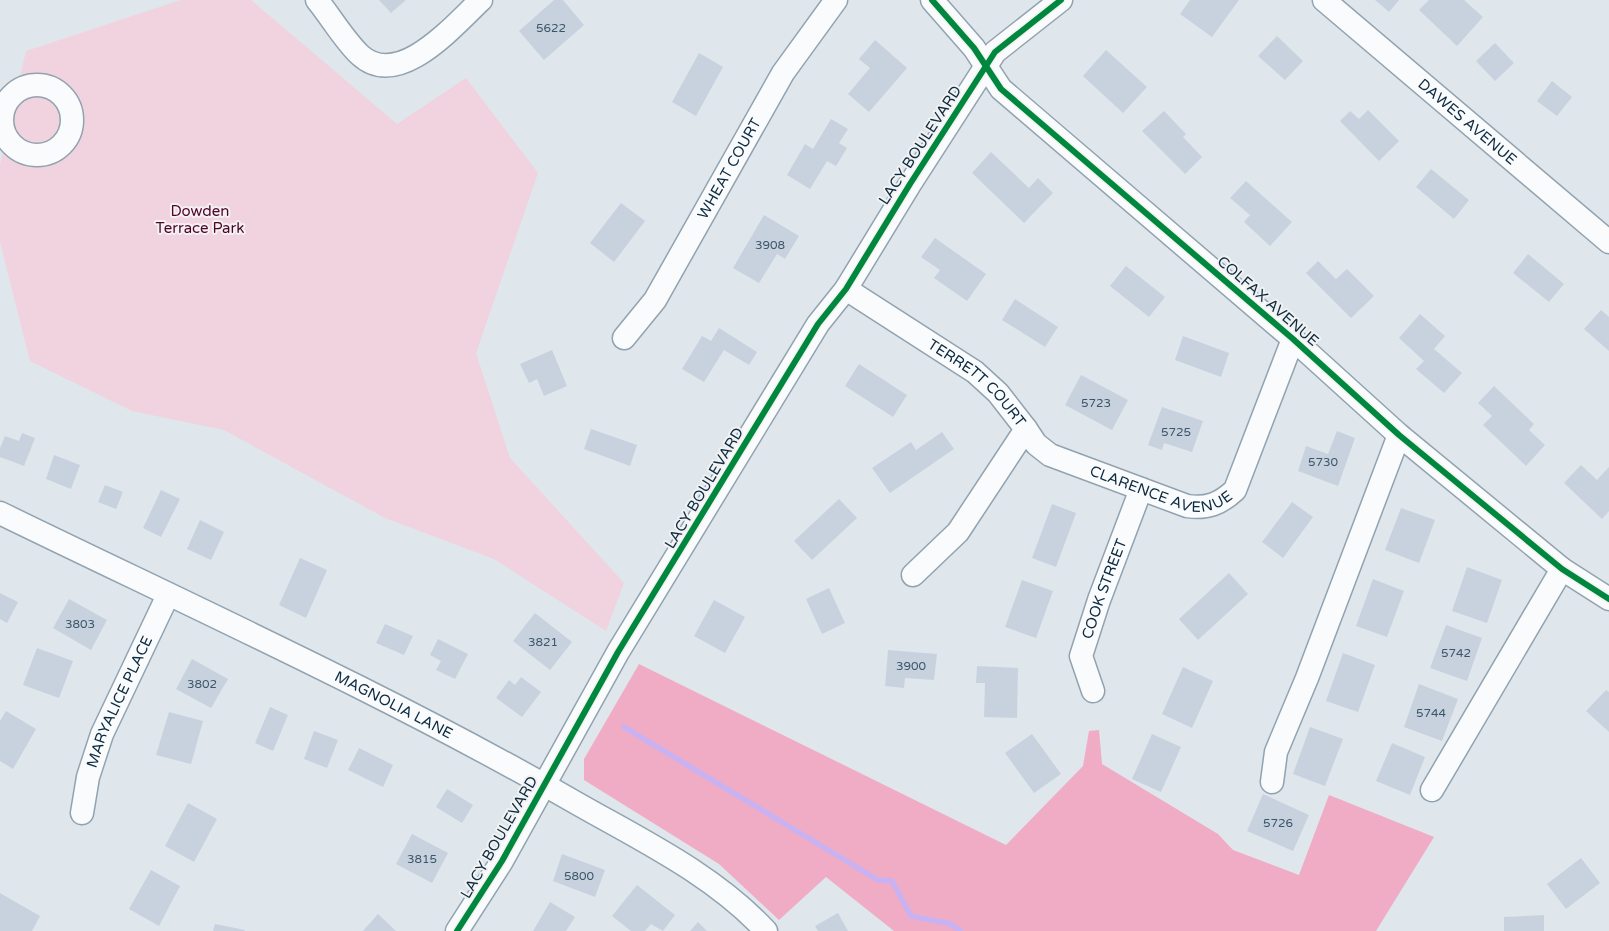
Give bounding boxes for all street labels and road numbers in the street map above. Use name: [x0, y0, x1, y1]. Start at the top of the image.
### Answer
street label: DAWES AVENUE: [1414, 75, 1520, 169]
street label: LACY BOULEVARD: [875, 82, 965, 208]
street label: WHEAT COURT: [694, 115, 765, 222]
street label: COLFAX AVENUE: [1214, 252, 1322, 350]
street label: TERRETT COURT: [925, 335, 1030, 430]
street label: LACY BOULEVARD: [661, 424, 747, 552]
street label: CLARENCE AVENUE: [1087, 462, 1236, 516]
street label: COOK STREET: [1078, 536, 1130, 641]
street label: MARYALICE PLACE: [83, 633, 156, 770]
street label: MAGNOLIA LANE: [332, 667, 456, 743]
street label: LACY BOULEVARD: [457, 773, 541, 901]

